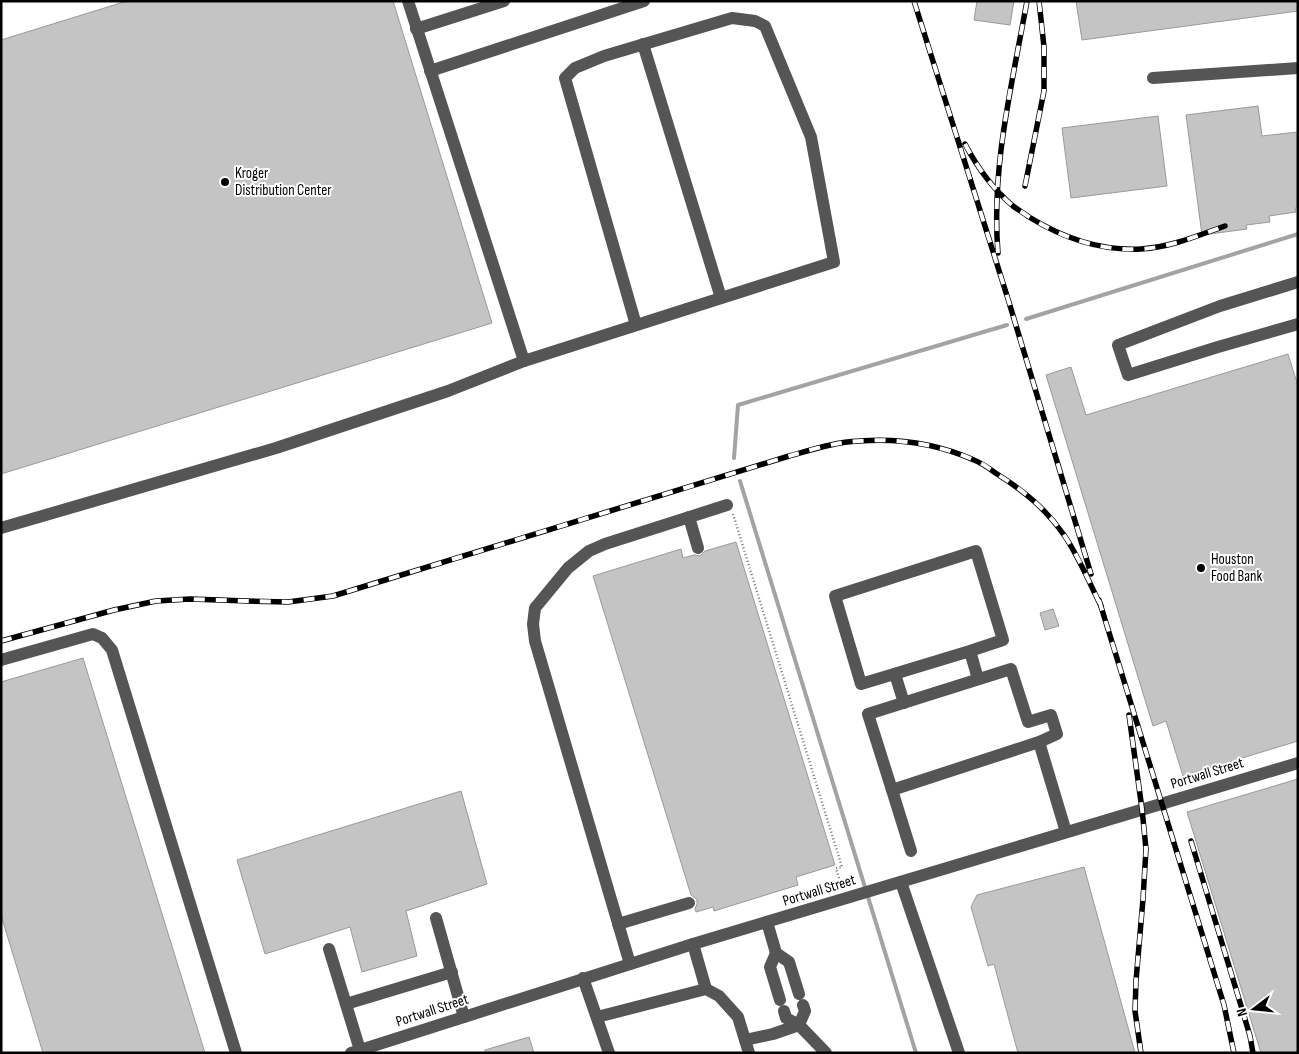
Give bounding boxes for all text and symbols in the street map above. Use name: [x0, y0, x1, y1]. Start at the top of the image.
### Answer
place label: Kroger Distribution Center: [235, 164, 332, 200]
marker: Kroger Distribution Center: [219, 176, 231, 188]
place label: Houston Food Bank: [1211, 550, 1262, 586]
marker: Houston Food Bank: [1195, 562, 1207, 574]
street label: Portwall Street: [1168, 753, 1246, 794]
street label: Portwall Street: [780, 870, 858, 911]
north arrow: [1229, 984, 1279, 1034]
street label: Portwall Street: [393, 990, 471, 1031]
text: N: [1233, 1007, 1251, 1018]

